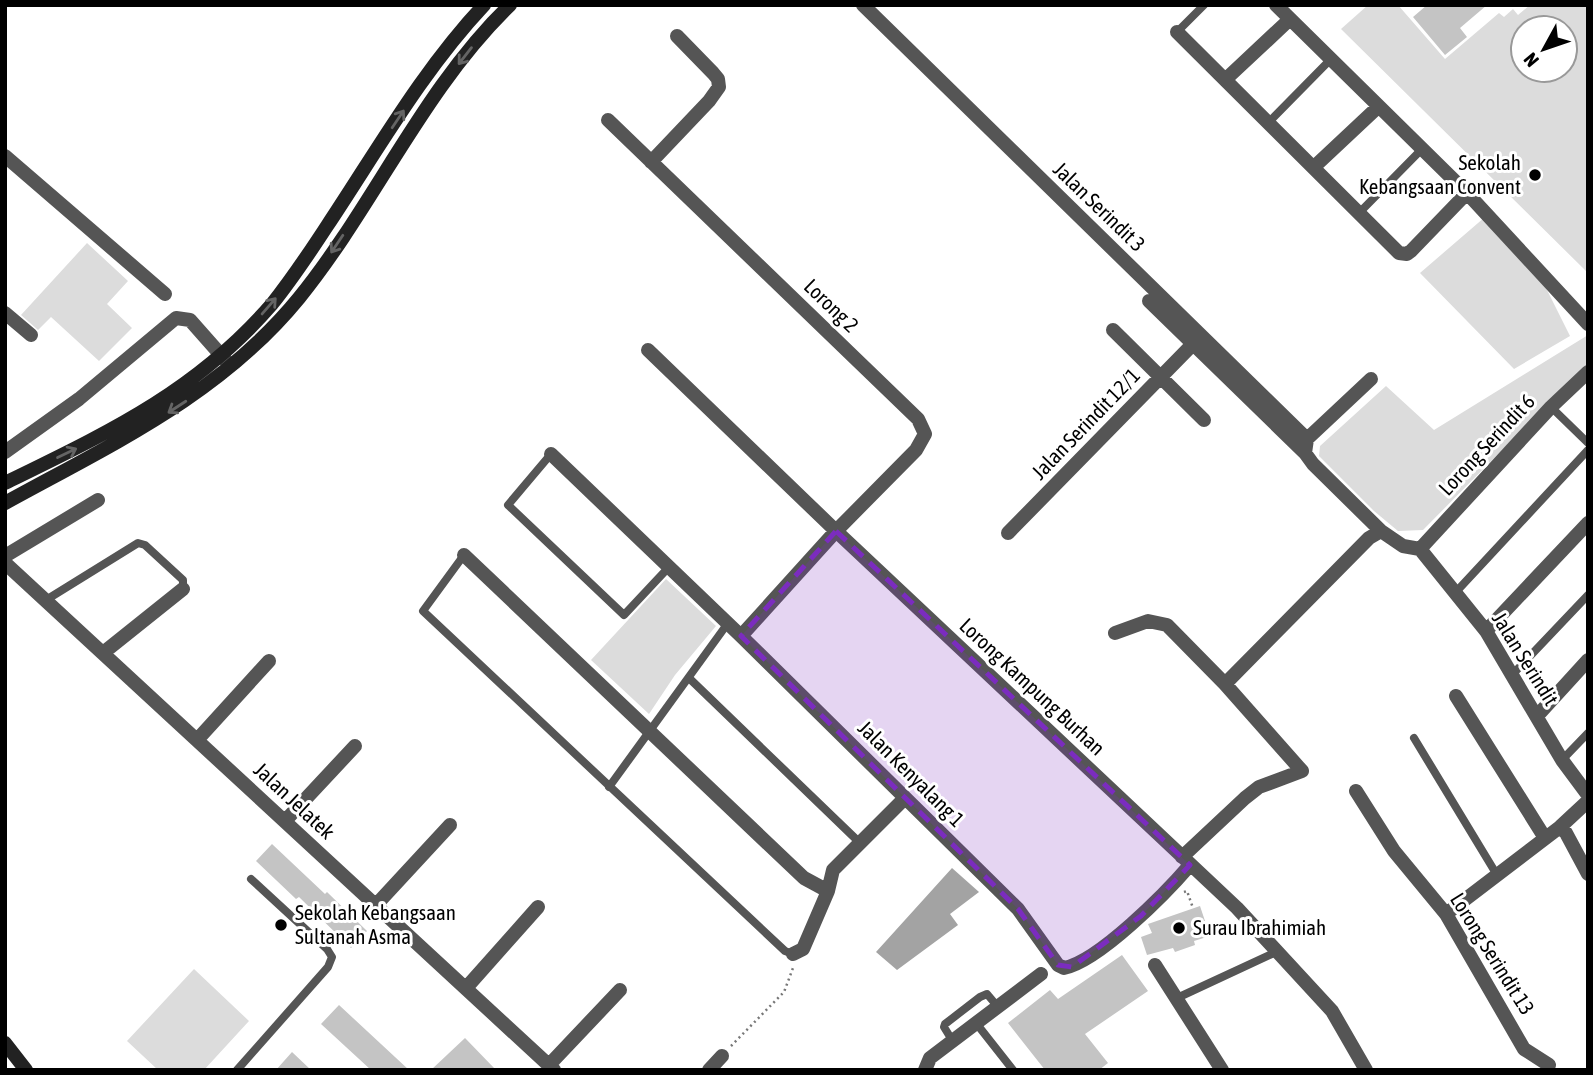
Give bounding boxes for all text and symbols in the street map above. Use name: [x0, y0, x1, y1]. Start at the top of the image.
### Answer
north arrow: [1509, 14, 1579, 84]
one-way arrow: [457, 46, 472, 64]
text: N: [1519, 49, 1543, 71]
one-way arrow: [391, 110, 405, 129]
place label: Sekolah Kebangsaan Convent: [1359, 150, 1521, 198]
street label: Jalan Serindit 3: [1049, 157, 1150, 256]
marker: Sekolah Kebangsaan Convent: [1527, 167, 1543, 183]
one-way arrow: [330, 234, 344, 254]
street label: Lorong 2: [800, 274, 864, 337]
one-way arrow: [261, 297, 277, 315]
street label: Jalan Serindit 12/1: [1026, 363, 1144, 484]
street label: Lorong Serindit 6: [1433, 389, 1539, 500]
one-way arrow: [168, 400, 187, 414]
one-way arrow: [56, 445, 77, 459]
street label: Jalan Serindit: [1488, 607, 1564, 709]
street label: Lorong Kampung Burhan: [955, 613, 1110, 760]
street label: Jalan Kenyalang 1: [854, 715, 970, 831]
street label: Jalan Jelatek: [250, 757, 340, 844]
street label: Lorong Serindit 13: [1446, 888, 1540, 1019]
place label: Sekolah Kebangsaan Sultanah Asma: [295, 900, 456, 948]
place label: Surau Ibrahimiah: [1193, 915, 1326, 939]
marker: Sekolah Kebangsaan Sultanah Asma: [273, 917, 289, 933]
marker: Surau Ibrahimiah: [1171, 920, 1187, 936]

